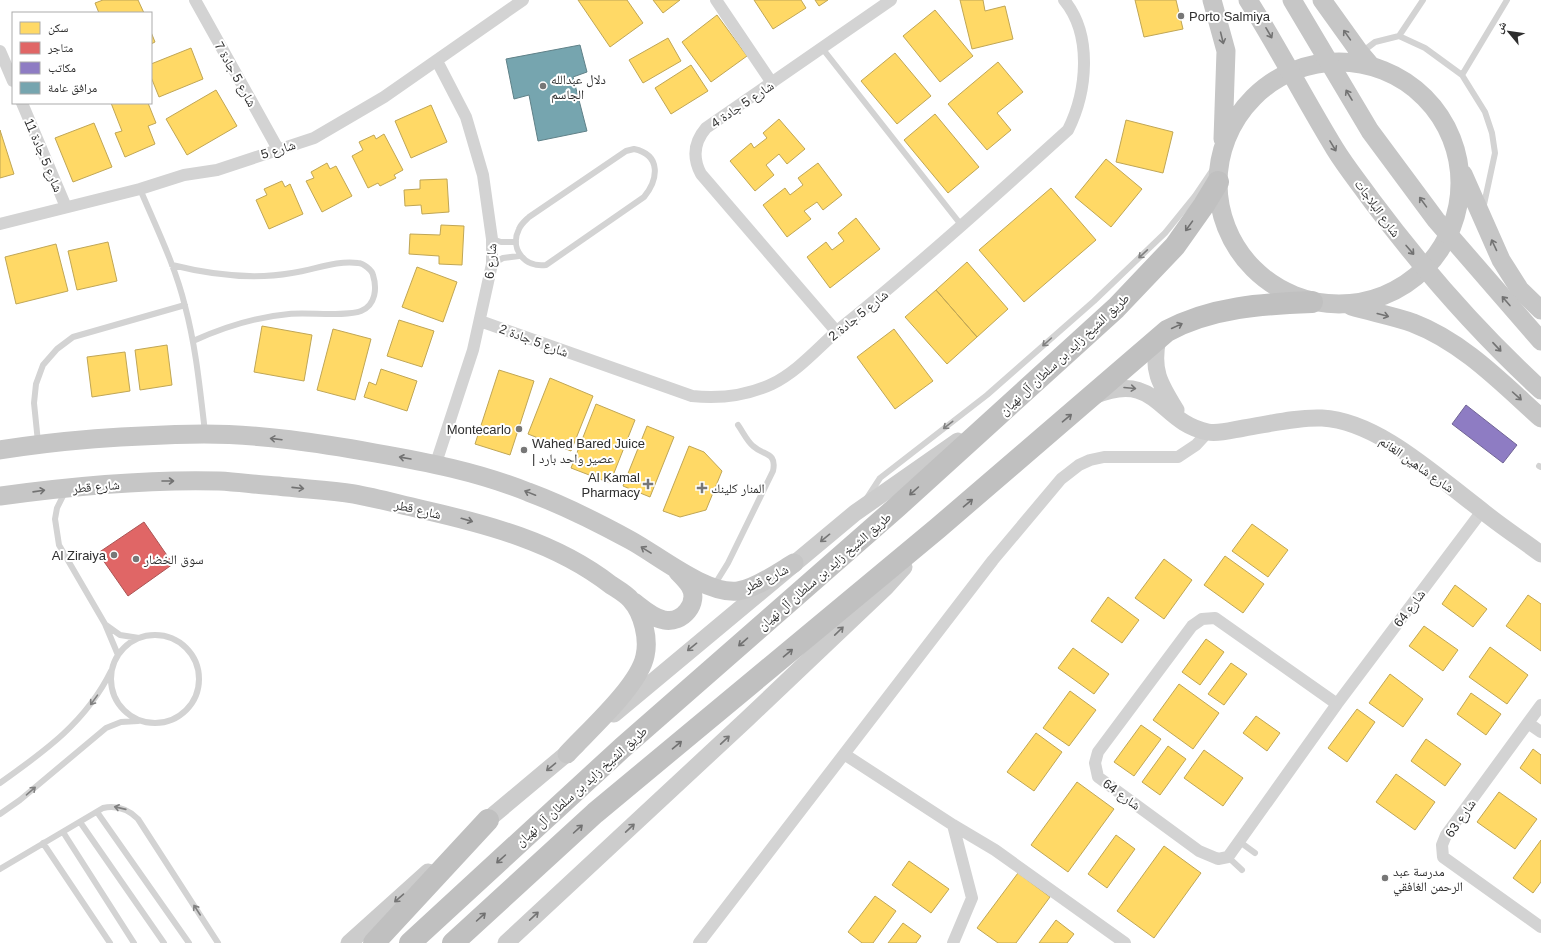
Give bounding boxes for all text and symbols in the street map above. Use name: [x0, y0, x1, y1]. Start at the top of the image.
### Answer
place label: Porto Salmiya: [1189, 9, 1271, 24]
marker: Porto Salmiya: [1176, 11, 1186, 21]
legend: [12, 12, 152, 104]
north arrow: [1489, 12, 1529, 52]
text: ش: [1492, 19, 1510, 36]
text: سكن: [48, 21, 69, 35]
one-way arrow: [1265, 27, 1273, 39]
one-way arrow: [1343, 30, 1351, 41]
one-way arrow: [1219, 31, 1226, 44]
street label: شارع 5 جادة 7: [210, 39, 260, 110]
text: متاجر: [47, 41, 73, 55]
text: مكاتب: [48, 61, 76, 75]
place label: دلال عبدالله الجاسم: [551, 72, 606, 103]
street label: شارع 5 جادة 4: [708, 78, 778, 132]
text: مرافق عامة: [48, 81, 97, 95]
marker: دلال عبدالله الجاسم: [538, 81, 548, 91]
one-way arrow: [1344, 89, 1352, 101]
street label: شارع 5 جادة 11: [19, 116, 66, 195]
street label: شارع 5: [259, 137, 298, 164]
one-way arrow: [1329, 140, 1337, 151]
street label: شارع البلاجات: [1350, 177, 1404, 241]
one-way arrow: [1418, 197, 1427, 208]
one-way arrow: [1185, 221, 1193, 232]
one-way arrow: [1490, 240, 1497, 252]
street label: شارع 6: [481, 243, 502, 280]
one-way arrow: [1406, 245, 1415, 256]
one-way arrow: [1138, 249, 1148, 259]
street label: شارع 5 جادة 2: [826, 287, 892, 346]
street label: طريق الشيخ زايد بن سلطان آل نهيان: [996, 290, 1134, 420]
one-way arrow: [1502, 296, 1511, 307]
one-way arrow: [1376, 312, 1389, 319]
street label: شارع 5 جادة 2: [497, 321, 570, 362]
one-way arrow: [1171, 322, 1183, 329]
one-way arrow: [1042, 337, 1052, 346]
one-way arrow: [1493, 342, 1502, 352]
one-way arrow: [1123, 385, 1136, 392]
one-way arrow: [1511, 391, 1521, 400]
one-way arrow: [1062, 414, 1072, 423]
one-way arrow: [942, 421, 953, 430]
place label: Montecarlo: [447, 422, 511, 437]
marker: Montecarlo: [514, 424, 524, 434]
street label: شارع شاهين الغانم: [1375, 433, 1457, 497]
one-way arrow: [270, 435, 283, 442]
place label: Wahed Bared Juice | عصير واحد بارد: [532, 436, 645, 467]
marker: Wahed Bared Juice | عصير واحد بارد: [519, 445, 529, 455]
one-way arrow: [399, 454, 412, 462]
place label: Al Kamal Pharmacy: [581, 470, 640, 500]
street label: شارع قطر: [71, 477, 120, 498]
one-way arrow: [161, 477, 174, 485]
marker: Al Kamal Pharmacy: [643, 479, 653, 489]
place label: المنار كلينك: [711, 481, 765, 497]
marker: المنار كلينك: [696, 482, 708, 494]
one-way arrow: [291, 484, 304, 492]
one-way arrow: [910, 486, 920, 495]
one-way arrow: [32, 487, 45, 495]
one-way arrow: [524, 488, 536, 496]
street label: شارع قطر: [392, 497, 443, 524]
one-way arrow: [963, 498, 973, 507]
street label: طريق الشيخ زايد بن سلطان آل نهيان: [755, 509, 895, 635]
one-way arrow: [460, 517, 473, 524]
one-way arrow: [820, 533, 831, 542]
one-way arrow: [640, 546, 652, 554]
place label: Al Ziraiya: [52, 548, 107, 563]
marker: Al Ziraiya: [109, 550, 119, 560]
place label: سوق الخضار: [143, 552, 204, 568]
marker: سوق الخضار: [131, 554, 141, 564]
street label: شارع قطر: [741, 561, 792, 598]
street label: شارع 64: [1391, 587, 1430, 631]
one-way arrow: [834, 626, 844, 636]
one-way arrow: [738, 637, 749, 646]
one-way arrow: [687, 642, 698, 651]
one-way arrow: [782, 649, 793, 658]
one-way arrow: [90, 694, 98, 705]
street label: طريق الشيخ زايد بن سلطان آل نهيان: [512, 723, 652, 851]
one-way arrow: [720, 735, 730, 745]
one-way arrow: [671, 741, 682, 750]
one-way arrow: [545, 763, 556, 772]
street label: شارع 64: [1099, 776, 1143, 815]
one-way arrow: [26, 786, 37, 795]
street label: شارع 63: [1442, 796, 1480, 841]
one-way arrow: [114, 804, 127, 812]
one-way arrow: [624, 824, 634, 833]
one-way arrow: [572, 825, 582, 834]
one-way arrow: [495, 855, 506, 864]
place label: مدرسة عبد الرحمن الغافقي: [1393, 864, 1463, 897]
marker: مدرسة عبد الرحمن الغافقي: [1380, 873, 1390, 883]
one-way arrow: [394, 893, 404, 902]
one-way arrow: [192, 904, 200, 916]
one-way arrow: [476, 912, 487, 921]
one-way arrow: [529, 912, 539, 921]

